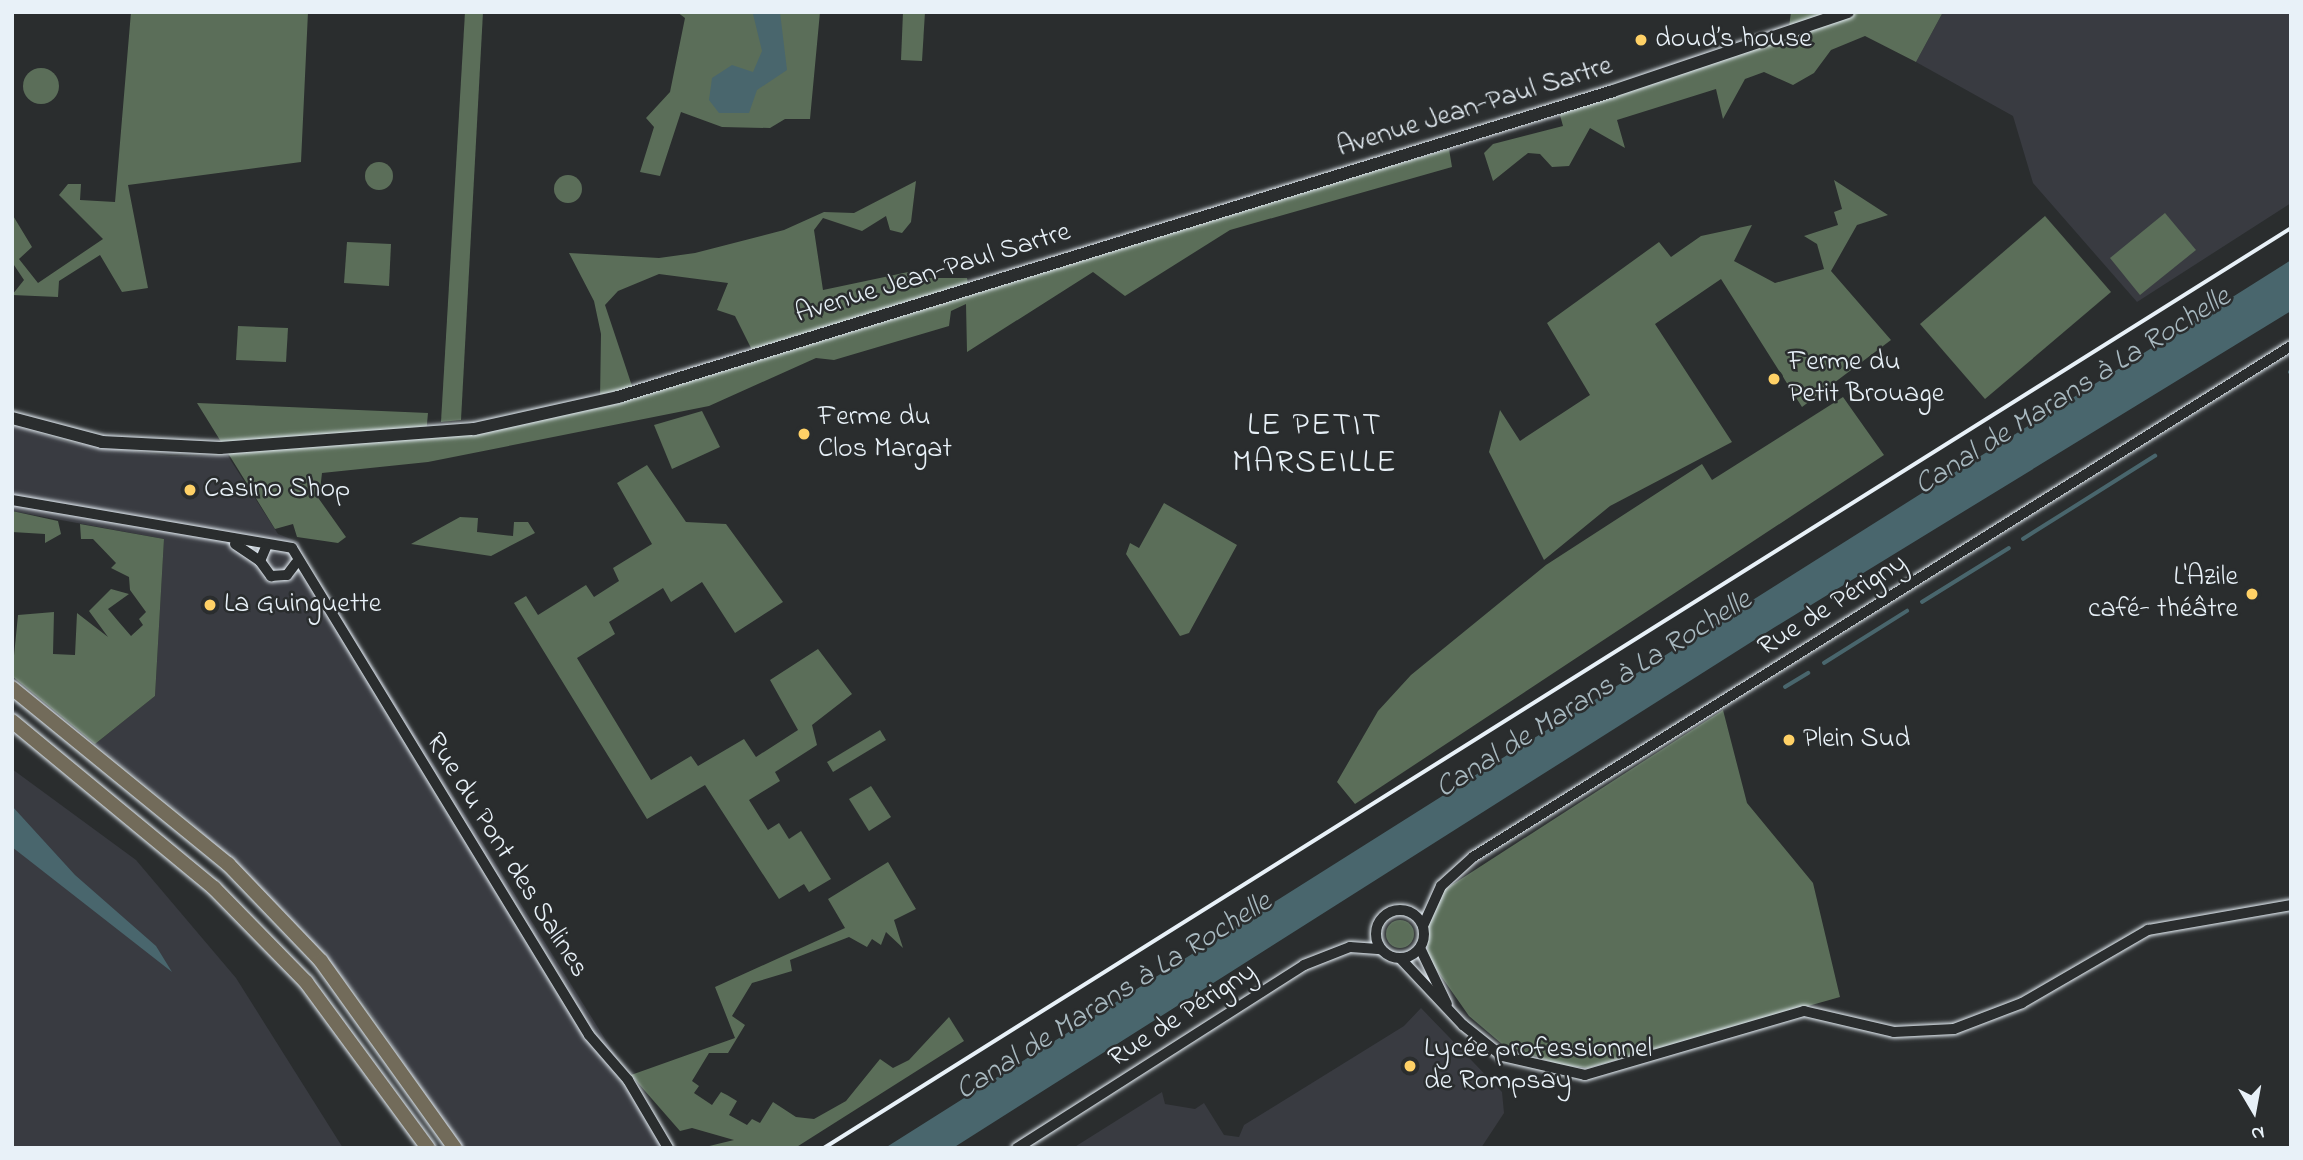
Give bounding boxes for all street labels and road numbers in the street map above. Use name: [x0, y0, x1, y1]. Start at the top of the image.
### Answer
street label: Avenue Jean-Paul Sartre: [1333, 50, 1617, 166]
street label: Avenue Jean-Paul Sartre: [791, 216, 1075, 332]
street label: Rue de Périgny: [1752, 547, 1914, 665]
street label: Rue du Pont des Salines: [417, 728, 595, 984]
street label: Rue de Périgny: [1103, 956, 1263, 1076]

